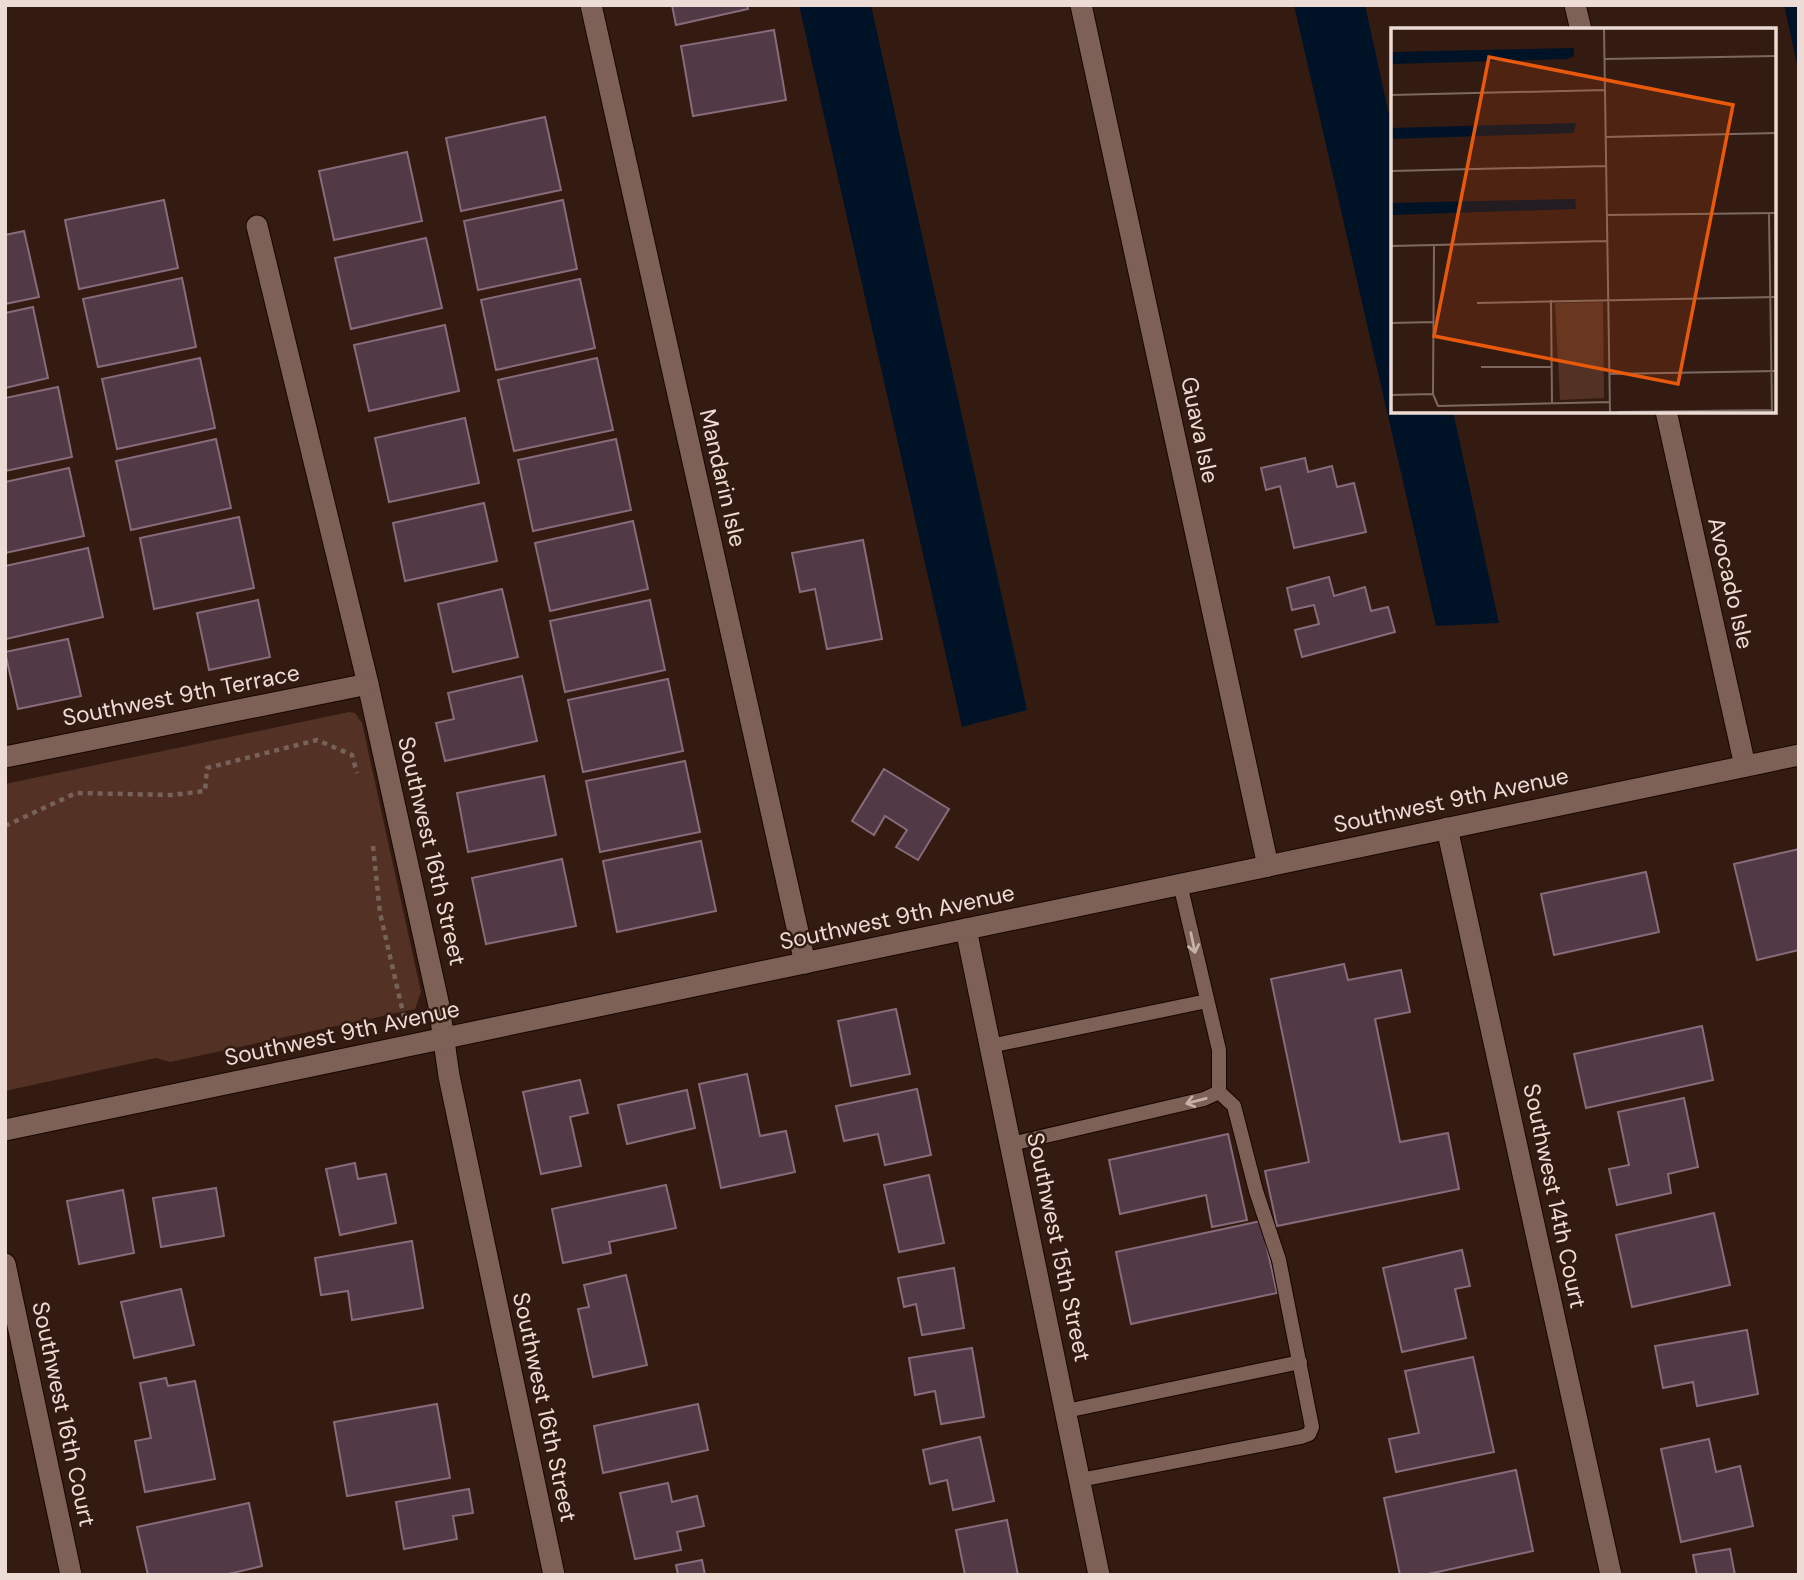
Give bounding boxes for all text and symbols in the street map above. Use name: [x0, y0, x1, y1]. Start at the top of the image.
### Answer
inset map: [1391, 28, 1776, 413]
street label: Guava Isle: [1174, 374, 1226, 486]
street label: Mandarin Isle: [693, 406, 753, 550]
street label: Avocado Isle: [1701, 514, 1761, 652]
street label: Southwest 9th Terrace: [60, 657, 302, 733]
street label: Southwest 16th Street: [391, 734, 473, 968]
street label: Southwest 9th Avenue: [1331, 760, 1571, 840]
street label: Southwest 9th Avenue: [777, 877, 1017, 957]
one-way arrow: [1187, 931, 1201, 954]
street label: Southwest 9th Avenue: [222, 993, 462, 1073]
street label: Southwest 14th Court: [1517, 1081, 1593, 1311]
one-way arrow: [1185, 1095, 1207, 1108]
street label: Southwest 15th Street: [1020, 1130, 1098, 1364]
street label: Southwest 16th Street: [506, 1289, 584, 1525]
street label: Southwest 16th Court: [25, 1299, 103, 1529]

